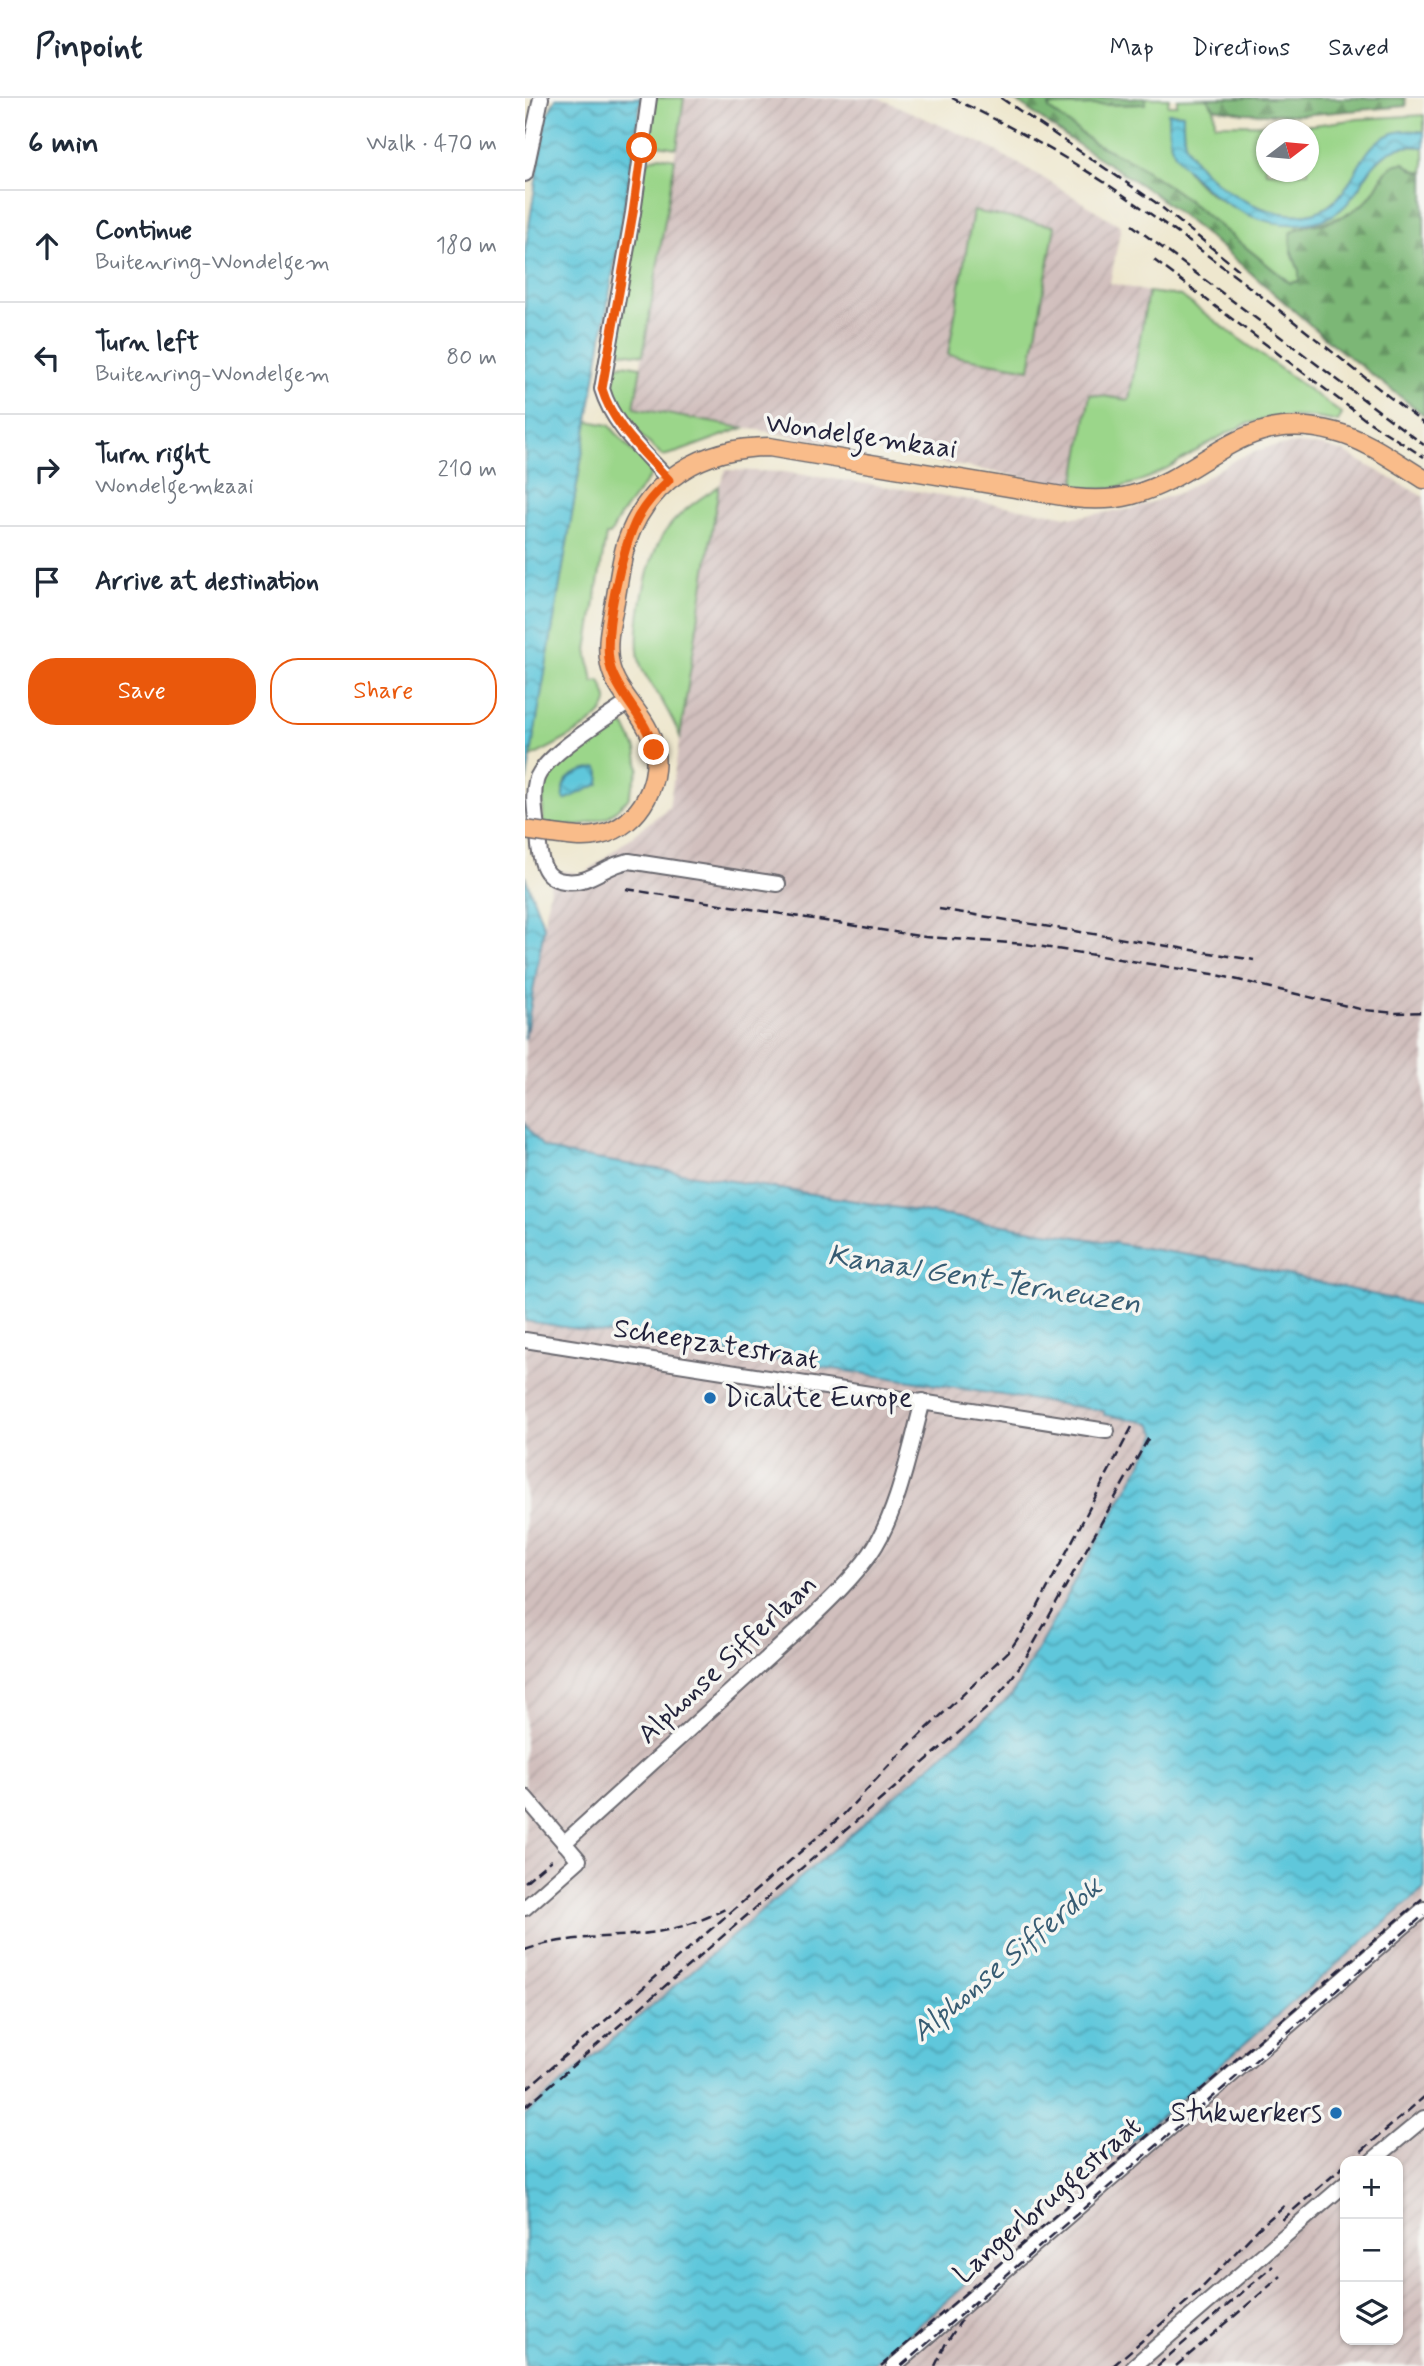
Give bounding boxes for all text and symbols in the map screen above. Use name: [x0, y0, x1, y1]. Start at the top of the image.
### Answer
text: Pinpoint: [35, 26, 143, 70]
text: Map: [1110, 33, 1154, 64]
text: Directions: [1192, 33, 1290, 64]
text: Saved: [1328, 33, 1389, 64]
north arrow: [1256, 119, 1319, 182]
text: 6 min: [28, 124, 99, 163]
text: Walk · 470 m: [366, 129, 497, 159]
route start: [626, 132, 657, 163]
text: Continue: [95, 214, 192, 248]
icon: ahead: [28, 227, 66, 265]
text: 180 m: [436, 231, 497, 261]
text: Buitenring-Wondelgem: [95, 248, 330, 278]
text: Turn left: [95, 326, 199, 360]
icon: left: [28, 339, 66, 377]
text: 80 m: [446, 343, 497, 373]
text: Buitenring-Wondelgem: [95, 360, 330, 390]
street label: Wondelgemkaai: [763, 405, 959, 472]
text: Turn right: [95, 438, 211, 472]
icon: right: [28, 451, 66, 489]
text: 210 m: [437, 455, 497, 485]
text: Wondelgemkaai: [95, 472, 253, 502]
icon: arrive: [28, 563, 66, 601]
text: Arrive at destination: [95, 565, 319, 599]
button: Save: [28, 658, 256, 725]
button: Share: [270, 658, 497, 725]
route end: [638, 734, 669, 765]
water label: Kanaal Gent-Terneuzen: [825, 1236, 1143, 1324]
street label: Scheepzatestraat: [611, 1311, 821, 1379]
place label: Dicalite Europe: [724, 1380, 912, 1417]
marker: Dicalite Europe: [702, 1390, 718, 1406]
street label: Alphonse Sifferlaan: [630, 1567, 826, 1753]
water label: Alphonse Sifferdok: [903, 1868, 1112, 2052]
place label: Stukwerkers: [1171, 2095, 1322, 2132]
marker: Stukwerkers: [1328, 2105, 1344, 2121]
street label: Langerbruggestraat: [946, 2109, 1152, 2295]
map controls: [1340, 2156, 1403, 2345]
button: +: [1340, 2156, 1403, 2219]
button: −: [1340, 2219, 1403, 2282]
button: layers: [1340, 2282, 1403, 2345]

